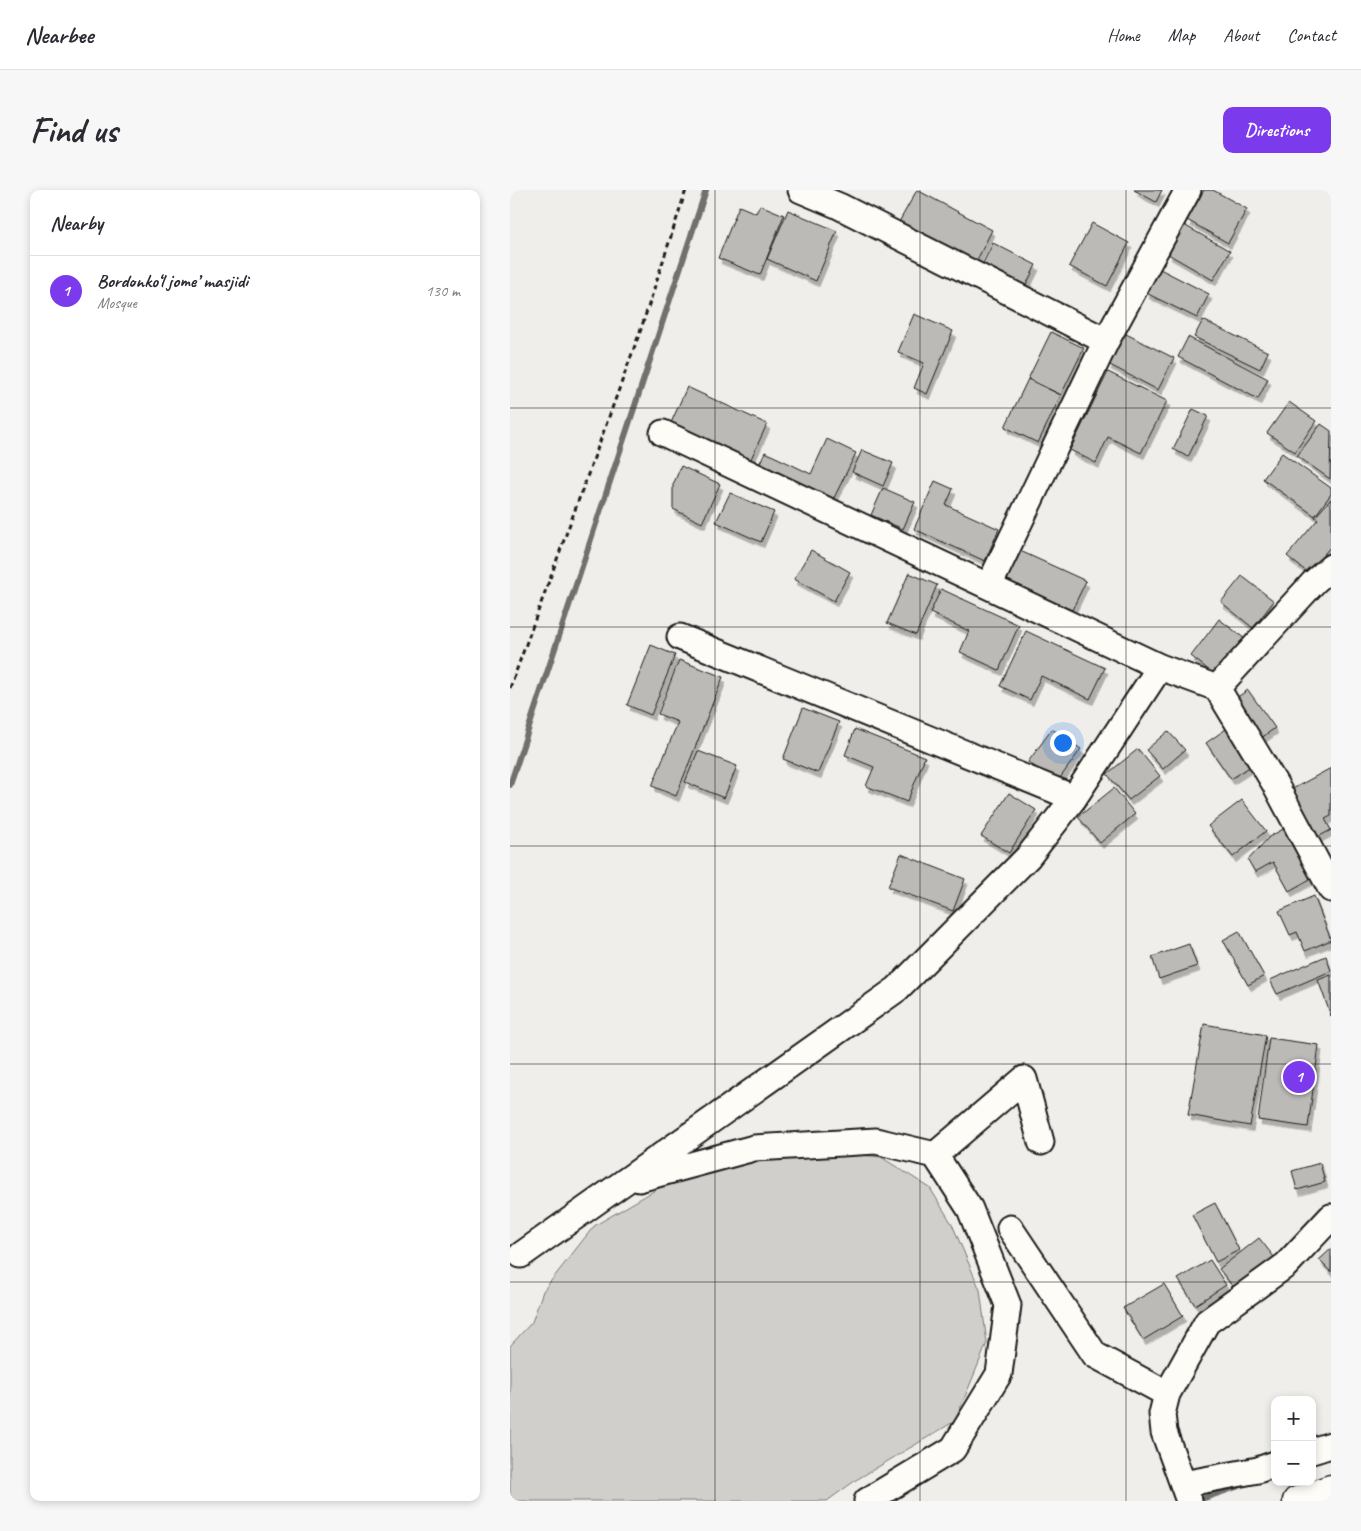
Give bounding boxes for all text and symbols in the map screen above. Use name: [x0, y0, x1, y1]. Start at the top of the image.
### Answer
text: Nearbee: [25, 20, 93, 50]
text: Home: [1107, 24, 1140, 46]
text: Map: [1168, 24, 1195, 46]
text: About: [1223, 24, 1259, 46]
text: Contact: [1287, 24, 1336, 46]
button: Directions: [1223, 107, 1331, 153]
text: Find us: [30, 108, 117, 153]
text: Nearby: [50, 210, 103, 236]
text: Bordonko‘l jome’ masjidi: [97, 269, 248, 293]
text: 1: [62, 281, 70, 301]
text: 130 m: [426, 281, 460, 301]
text: Mosque: [97, 293, 137, 313]
your location: [1050, 730, 1076, 756]
pin: 1: [1283, 1058, 1315, 1096]
map controls: [1271, 1396, 1316, 1486]
button: +: [1271, 1396, 1316, 1441]
button: −: [1271, 1441, 1316, 1486]

